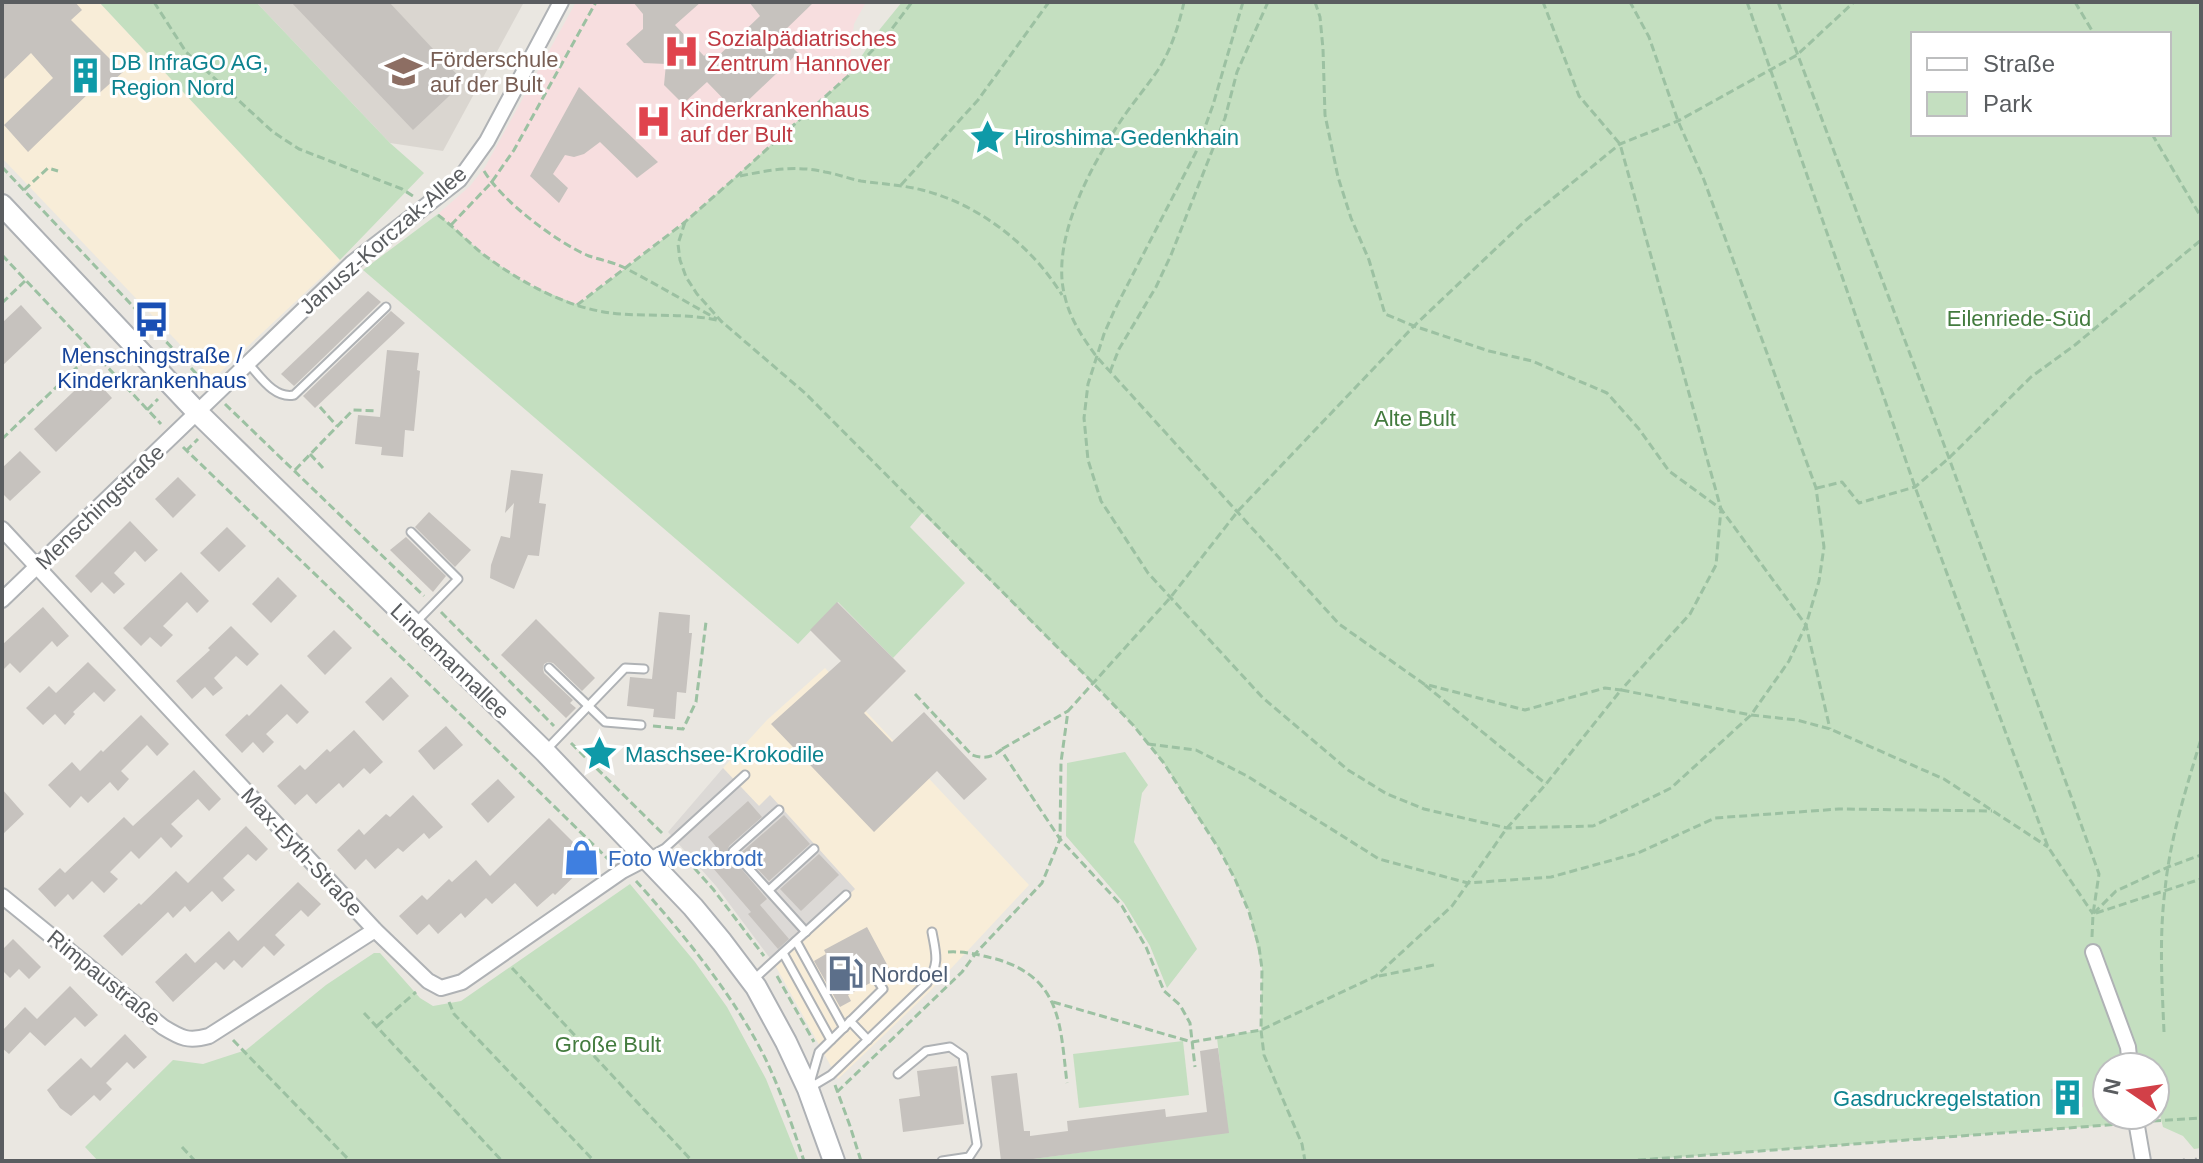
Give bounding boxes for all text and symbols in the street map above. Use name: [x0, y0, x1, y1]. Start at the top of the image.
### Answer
place label: Sozialpädiatrisches Zentrum Hannover: [707, 26, 897, 76]
hospital icon: Sozialpädiatrisches Zentrum Hannover: [662, 32, 700, 70]
legend: [1911, 32, 2171, 136]
place label: Förderschule auf der Bult: [430, 47, 558, 97]
place label: DB InfraGO AG, Region Nord: [111, 50, 269, 100]
text: Straße: [1983, 50, 2055, 77]
school or university icon: Förderschule auf der Bult: [385, 53, 423, 91]
building icon: DB InfraGO AG, Region Nord: [66, 56, 104, 94]
text: Park: [1983, 90, 2033, 117]
place label: Kinderkrankenhaus auf der Bult: [680, 97, 870, 147]
hospital icon: Kinderkrankenhaus auf der Bult: [635, 103, 673, 141]
place icon: Hiroshima-Gedenkhain: [969, 118, 1007, 156]
place label: Hiroshima-Gedenkhain: [1014, 125, 1239, 150]
street label: Janusz-Korczak-Allee: [295, 161, 471, 319]
bus stop icon: Menschingstraße / Kinderkrankenhaus: [133, 300, 171, 338]
park label: Eilenriede-Süd: [1947, 306, 2091, 331]
place label: Menschingstraße / Kinderkrankenhaus: [57, 343, 247, 393]
park label: Alte Bult: [1374, 406, 1456, 431]
street label: Menschingstraße: [31, 439, 169, 575]
street label: Lindemannallee: [385, 598, 515, 724]
place icon: Maschsee-Krokodile: [580, 735, 618, 773]
place label: Maschsee-Krokodile: [625, 742, 824, 767]
street label: Max-Eyth-Straße: [236, 783, 368, 921]
shop icon: Foto Weckbrodt: [563, 839, 601, 877]
place label: Foto Weckbrodt: [608, 846, 763, 871]
street label: Rimpaustraße: [42, 925, 166, 1031]
fuel station icon: Nordoel: [826, 955, 864, 993]
place label: Nordoel: [871, 962, 948, 987]
park label: Große Bult: [555, 1032, 661, 1057]
north arrow: [2091, 1051, 2171, 1131]
text: N: [2098, 1076, 2126, 1097]
building icon: Gasdruckregelstation: [2048, 1079, 2086, 1117]
place label: Gasdruckregelstation: [1833, 1086, 2041, 1111]

